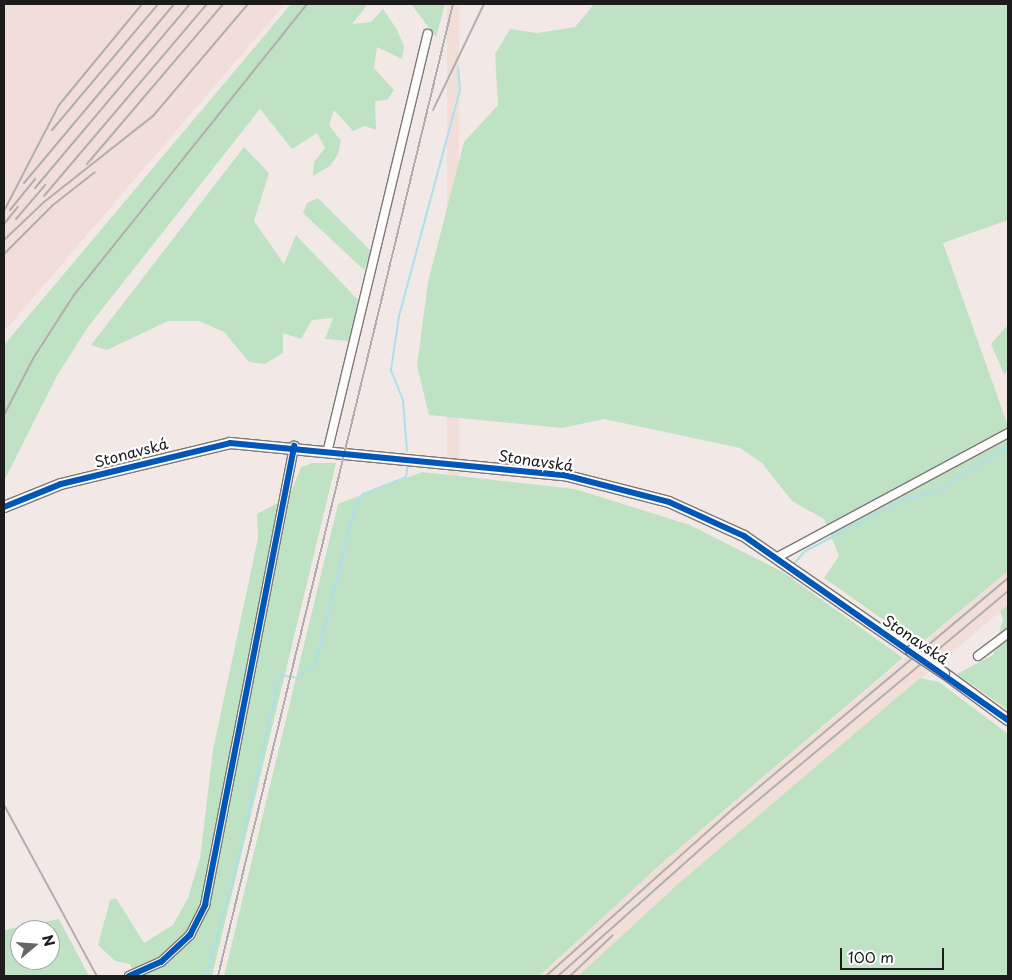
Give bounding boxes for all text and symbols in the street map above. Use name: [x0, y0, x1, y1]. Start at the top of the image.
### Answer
street label: Stonavská: [92, 434, 170, 470]
street label: Stonavská: [497, 446, 575, 474]
street label: Stonavská: [880, 610, 952, 668]
north arrow: [10, 920, 60, 970]
text: N: [37, 932, 60, 949]
scale bar: [842, 938, 946, 970]
text: 100 m: [848, 945, 894, 968]

